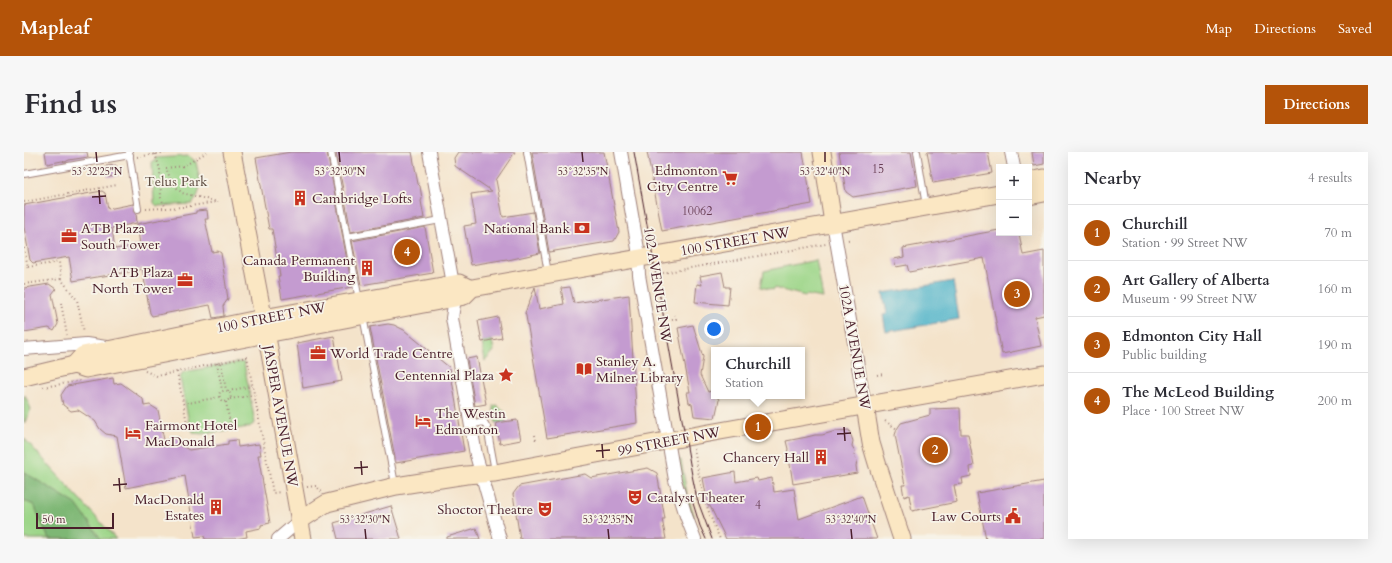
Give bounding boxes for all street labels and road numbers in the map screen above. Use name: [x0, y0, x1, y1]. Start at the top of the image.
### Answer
street label: 100 STREET NW: [679, 222, 792, 260]
street label: 102 AVENUE NW: [639, 226, 676, 345]
street label: 102A AVENUE NW: [834, 283, 875, 412]
street label: 100 STREET NW: [215, 297, 328, 337]
street label: JASPER AVENUE NW: [258, 341, 302, 489]
street label: 99 STREET NW: [616, 422, 722, 461]

